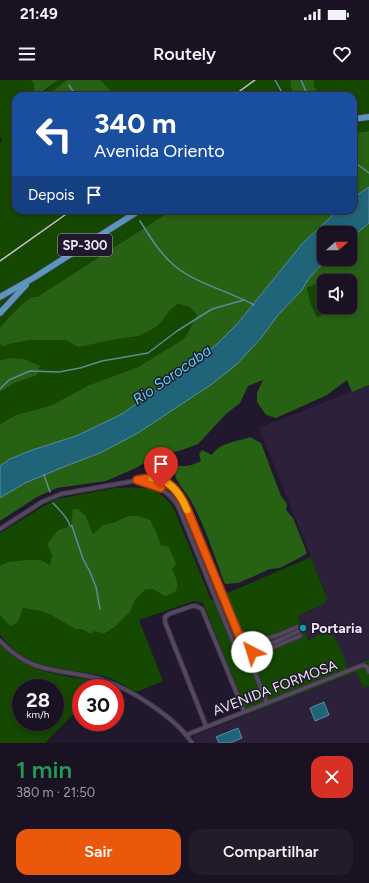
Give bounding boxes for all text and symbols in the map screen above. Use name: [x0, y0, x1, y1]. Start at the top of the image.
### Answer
text: 21:49: [20, 5, 58, 23]
icon: menu: [16, 43, 38, 65]
text: Routely: [153, 43, 216, 65]
icon: heart: [331, 43, 353, 65]
text: 340 m: [94, 106, 177, 140]
icon: left: [28, 108, 80, 160]
text: Avenida Oriento: [94, 140, 225, 162]
icon: arrive: [83, 184, 105, 206]
text: Depois: [28, 186, 75, 204]
north arrow: [317, 226, 357, 266]
map controls: [317, 226, 357, 314]
road number: SP-300: [58, 234, 112, 256]
button: sound: [317, 274, 357, 314]
water label: Rio Sorocaba: [129, 341, 215, 409]
pin: [144, 447, 178, 488]
icon: arrive: [150, 453, 172, 475]
place label: Portaria: [311, 620, 362, 637]
marker: Portaria: [298, 623, 308, 633]
position arrow: [231, 631, 273, 673]
street label: AVENIDA FORMOSA: [210, 656, 340, 720]
speed limit sign: 30: [72, 679, 124, 731]
text: 28: [26, 688, 50, 712]
text: km/h: [27, 708, 49, 721]
text: 1 min: [16, 755, 72, 784]
button: close: [311, 756, 353, 798]
text: 380 m · 21:50: [16, 785, 95, 800]
button: Sair: [16, 829, 181, 875]
button: Compartilhar: [189, 829, 353, 875]

